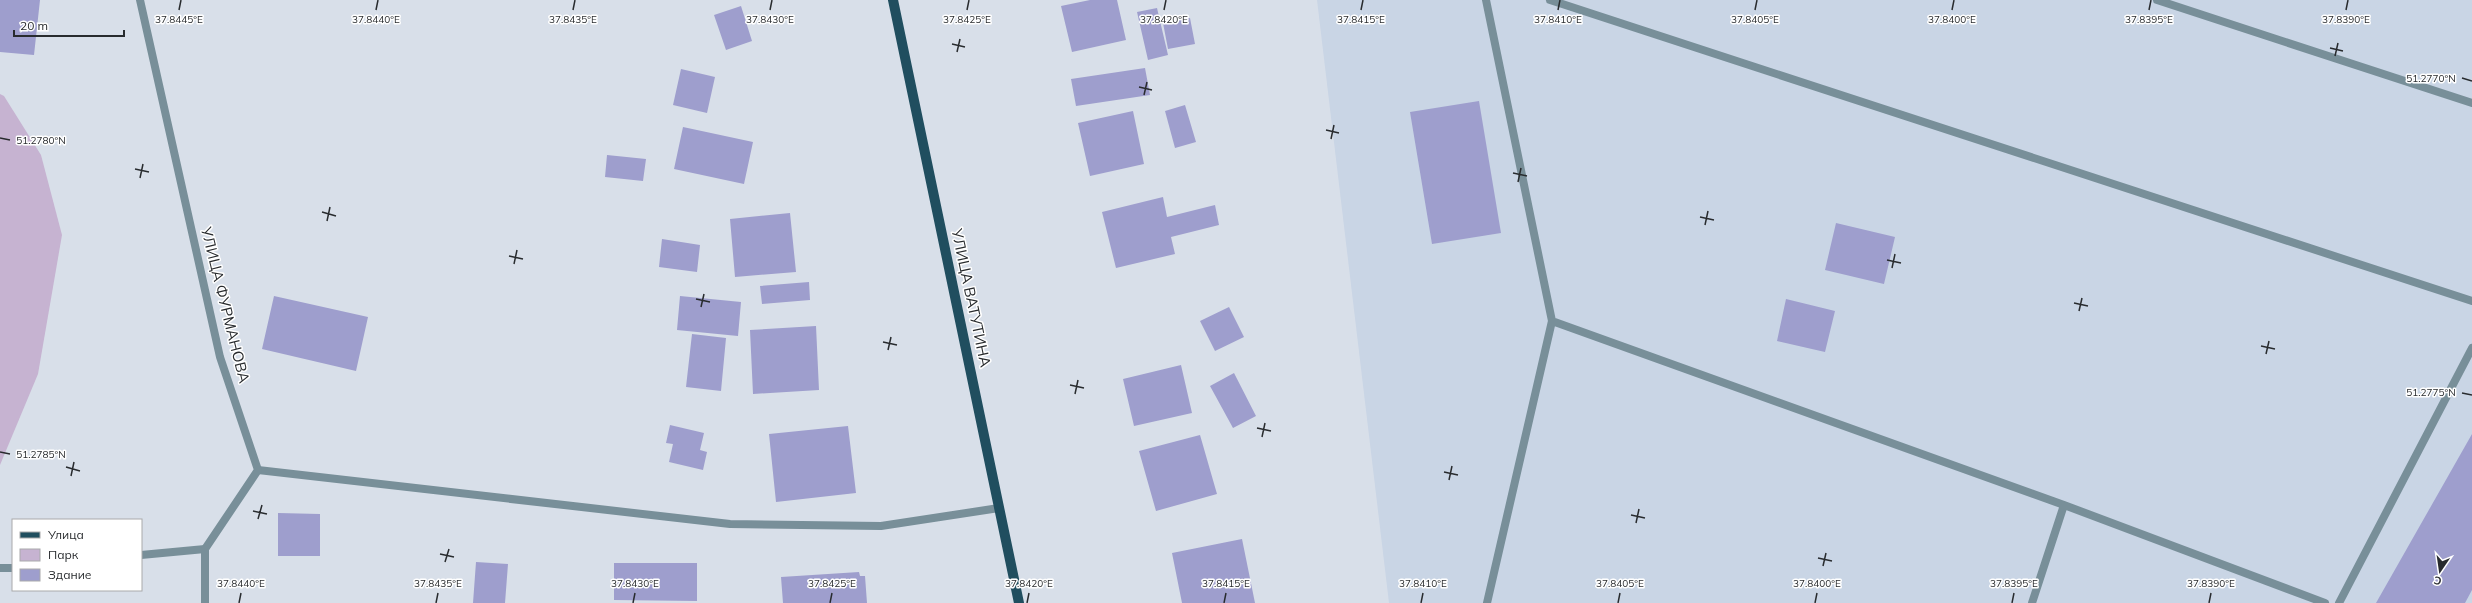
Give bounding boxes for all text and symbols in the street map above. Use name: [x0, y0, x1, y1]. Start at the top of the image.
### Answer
scale bar: [14, 12, 124, 38]
text: 37.8445°E: [155, 13, 203, 26]
text: 37.8440°E: [352, 13, 400, 26]
text: 37.8435°E: [549, 13, 597, 26]
text: 37.8430°E: [746, 13, 794, 26]
text: 37.8425°E: [943, 13, 991, 26]
text: 37.8420°E: [1140, 13, 1188, 26]
text: 37.8415°E: [1337, 13, 1385, 26]
text: 37.8410°E: [1534, 13, 1582, 26]
text: 37.8405°E: [1731, 13, 1779, 26]
text: 37.8400°E: [1928, 13, 1976, 26]
text: 37.8395°E: [2125, 13, 2173, 26]
text: 37.8390°E: [2322, 13, 2370, 26]
text: 20 m: [20, 18, 48, 33]
text: 51.2770°N: [2406, 72, 2456, 85]
text: 51.2780°N: [16, 134, 66, 147]
street label: УЛИЦА ФУРМАНОВА: [197, 224, 254, 385]
street label: УЛИЦА ВАТУТИНА: [947, 226, 995, 369]
text: 51.2775°N: [2406, 386, 2456, 399]
text: 51.2785°N: [16, 448, 66, 461]
legend: [12, 519, 142, 591]
text: Улица: [47, 527, 84, 542]
text: Парк: [48, 547, 79, 562]
north arrow: [2420, 551, 2460, 591]
text: Здание: [48, 567, 92, 582]
text: С: [2432, 573, 2443, 588]
text: 37.8440°E: [217, 577, 265, 590]
text: 37.8435°E: [414, 577, 462, 590]
text: 37.8430°E: [611, 577, 659, 590]
text: 37.8425°E: [808, 577, 856, 590]
text: 37.8420°E: [1005, 577, 1053, 590]
text: 37.8415°E: [1202, 577, 1250, 590]
text: 37.8410°E: [1399, 577, 1447, 590]
text: 37.8405°E: [1596, 577, 1644, 590]
text: 37.8400°E: [1793, 577, 1841, 590]
text: 37.8395°E: [1990, 577, 2038, 590]
text: 37.8390°E: [2187, 577, 2235, 590]

